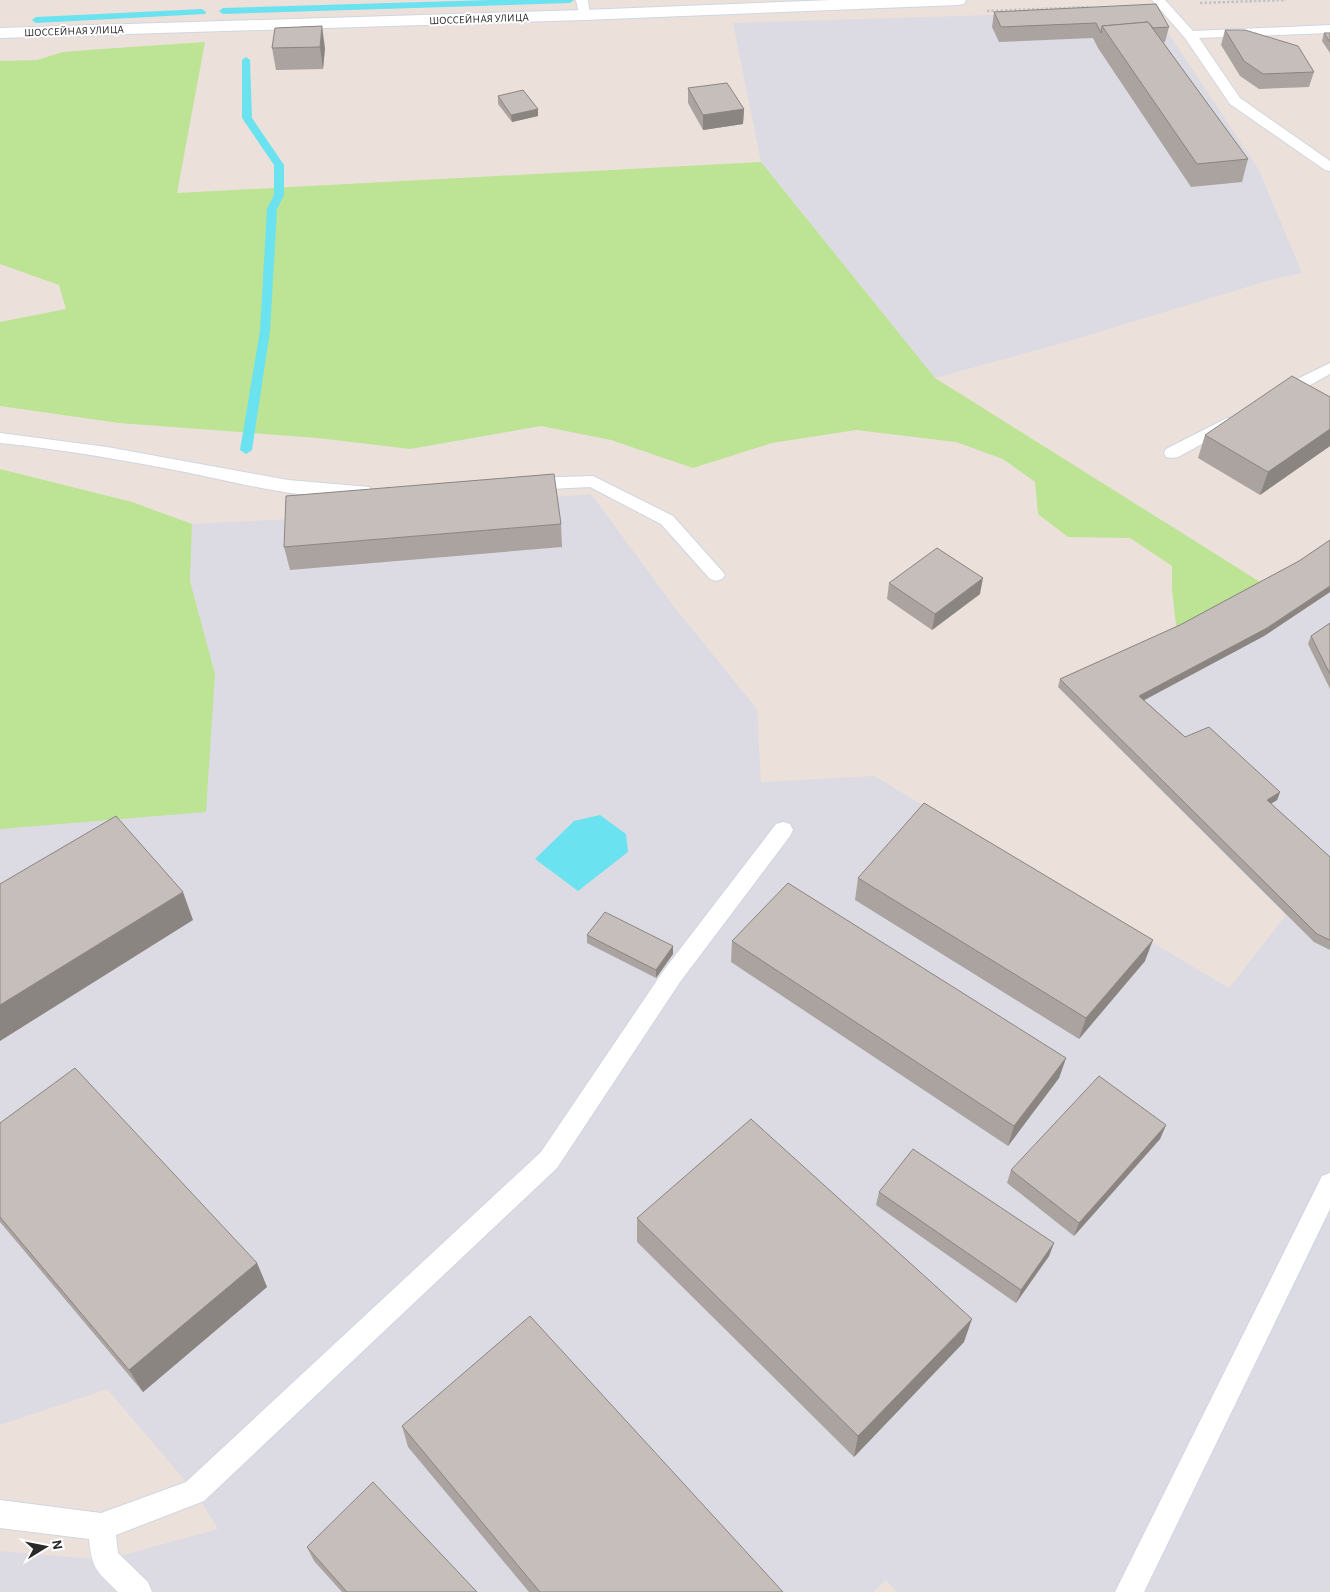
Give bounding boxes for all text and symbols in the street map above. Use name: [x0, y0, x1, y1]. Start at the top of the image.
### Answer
street label: ШОССЕЙНАЯ УЛИЦА: [429, 12, 530, 26]
street label: ШОССЕЙНАЯ УЛИЦА: [24, 24, 125, 38]
north arrow: [20, 1522, 70, 1572]
text: N: [49, 1539, 65, 1551]

